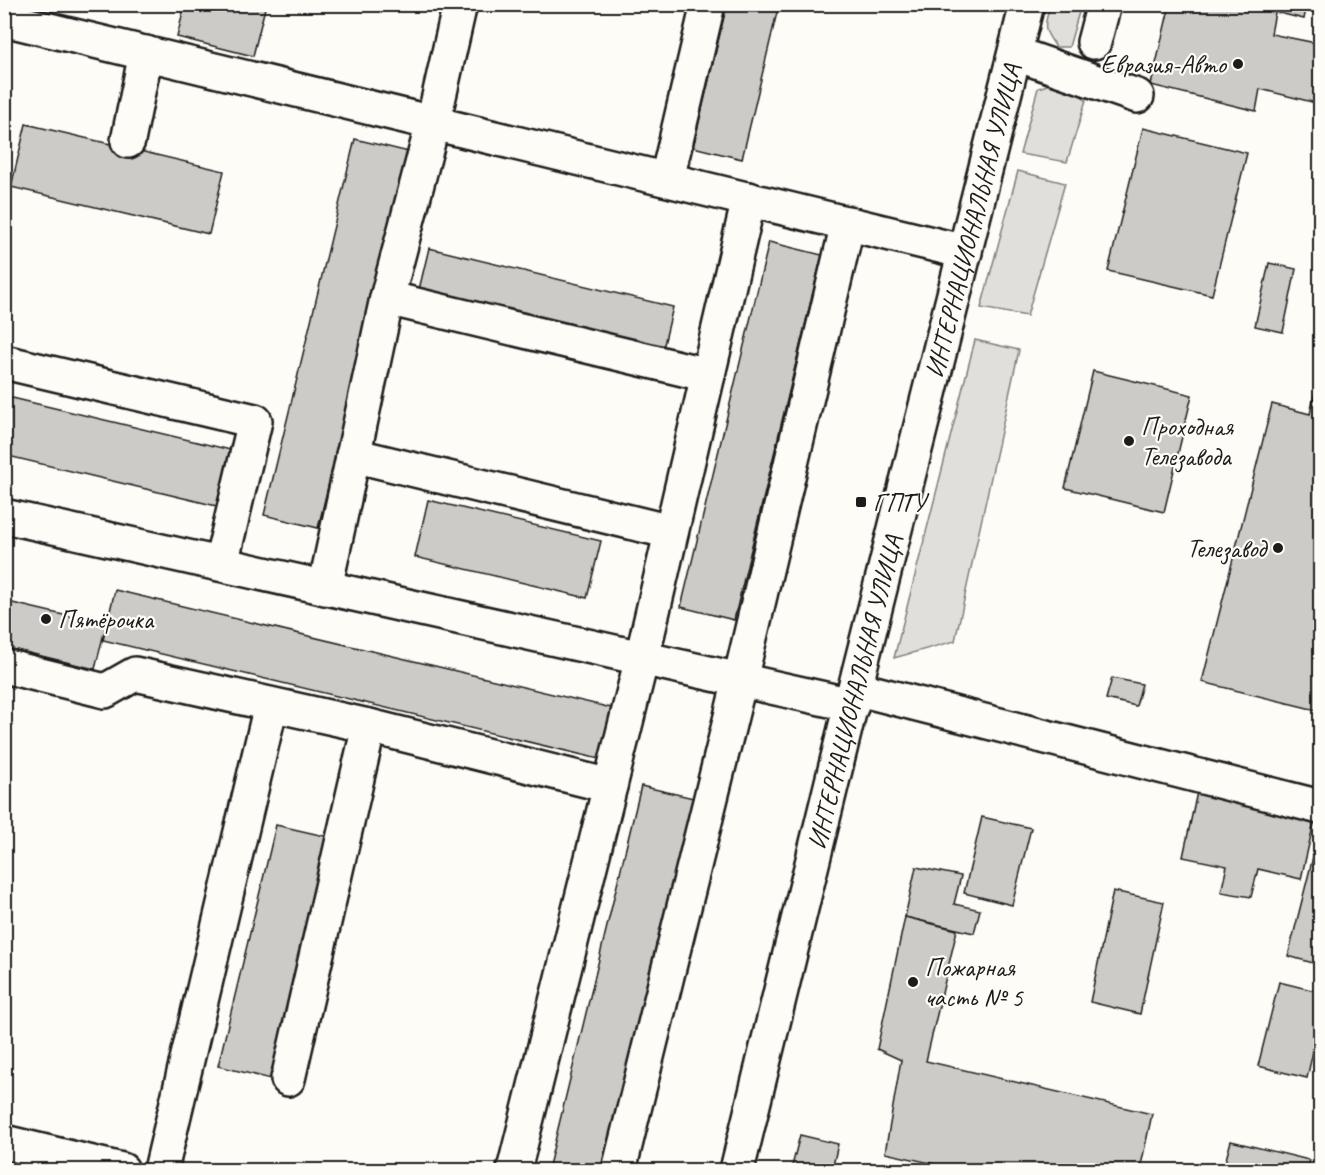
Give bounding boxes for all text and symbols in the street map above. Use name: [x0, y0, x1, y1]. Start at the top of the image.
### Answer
place label: Евразия-Авто: [1100, 48, 1228, 81]
marker: Евразия-Авто: [1231, 57, 1245, 71]
street label: ИНТЕРНАЦИОНАЛЬНАЯ УЛИЦА: [918, 60, 1028, 381]
place label: Проходная Телезавода: [1141, 410, 1235, 473]
marker: Проходная Телезавода: [1122, 434, 1136, 448]
place label: ГПТУ: [873, 486, 929, 519]
marker: ГПТУ: [854, 495, 868, 509]
street label: ИНТЕРНАЦИОНАЛЬНАЯ УЛИЦА: [800, 531, 910, 853]
place label: Телезавод: [1187, 532, 1269, 565]
marker: Телезавод: [1271, 541, 1285, 555]
place label: Пятёрочка: [58, 603, 155, 636]
marker: Пятёрочка: [39, 612, 53, 626]
place label: Пожарная часть № 5: [925, 951, 1024, 1014]
marker: Пожарная часть № 5: [906, 975, 920, 989]

